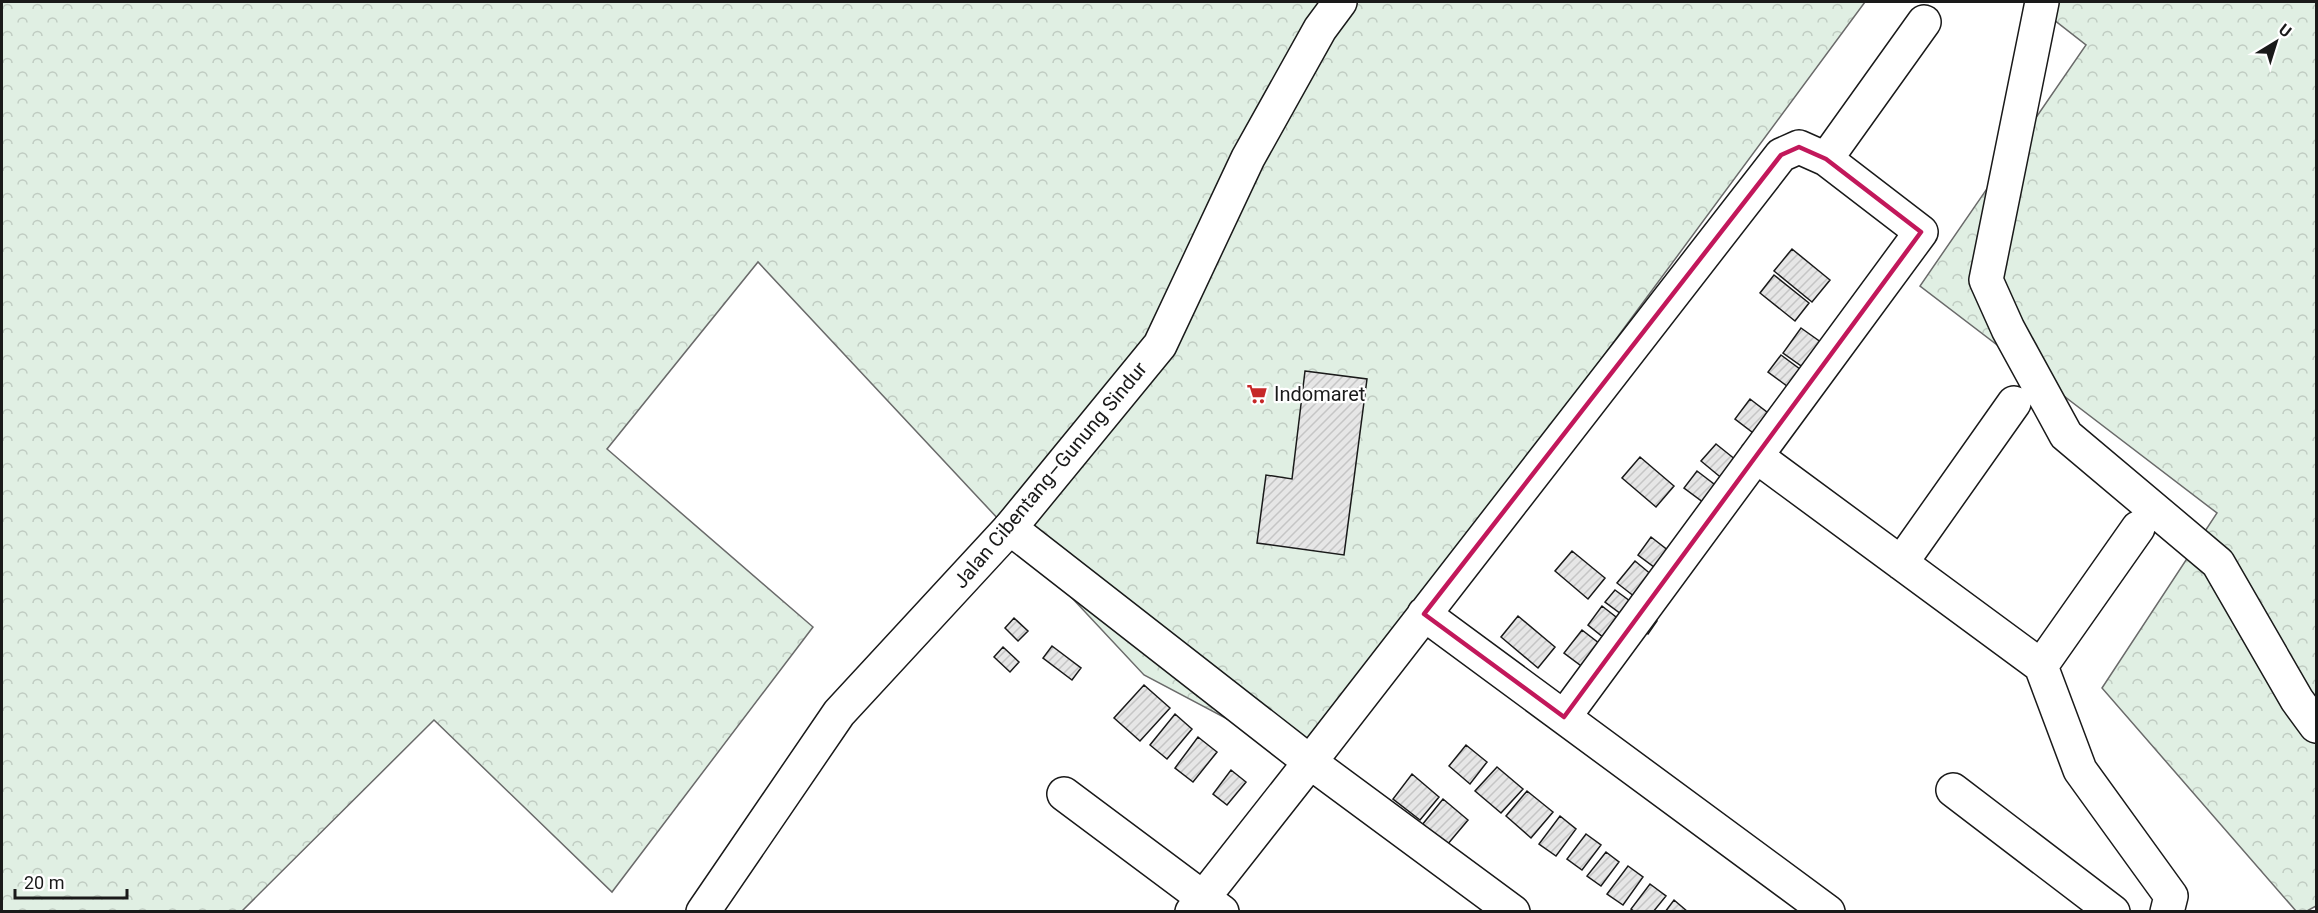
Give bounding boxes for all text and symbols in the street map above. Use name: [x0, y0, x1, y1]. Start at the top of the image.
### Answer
north arrow: [2246, 12, 2306, 72]
text: U: [2275, 20, 2295, 41]
street label: Jalan Cibentang–Gunung Sindur: [948, 357, 1152, 593]
supermarket icon: Indomaret: [1245, 382, 1269, 406]
place label: Indomaret: [1274, 382, 1365, 406]
scale bar: [15, 862, 128, 900]
text: 20 m: [24, 872, 64, 893]

